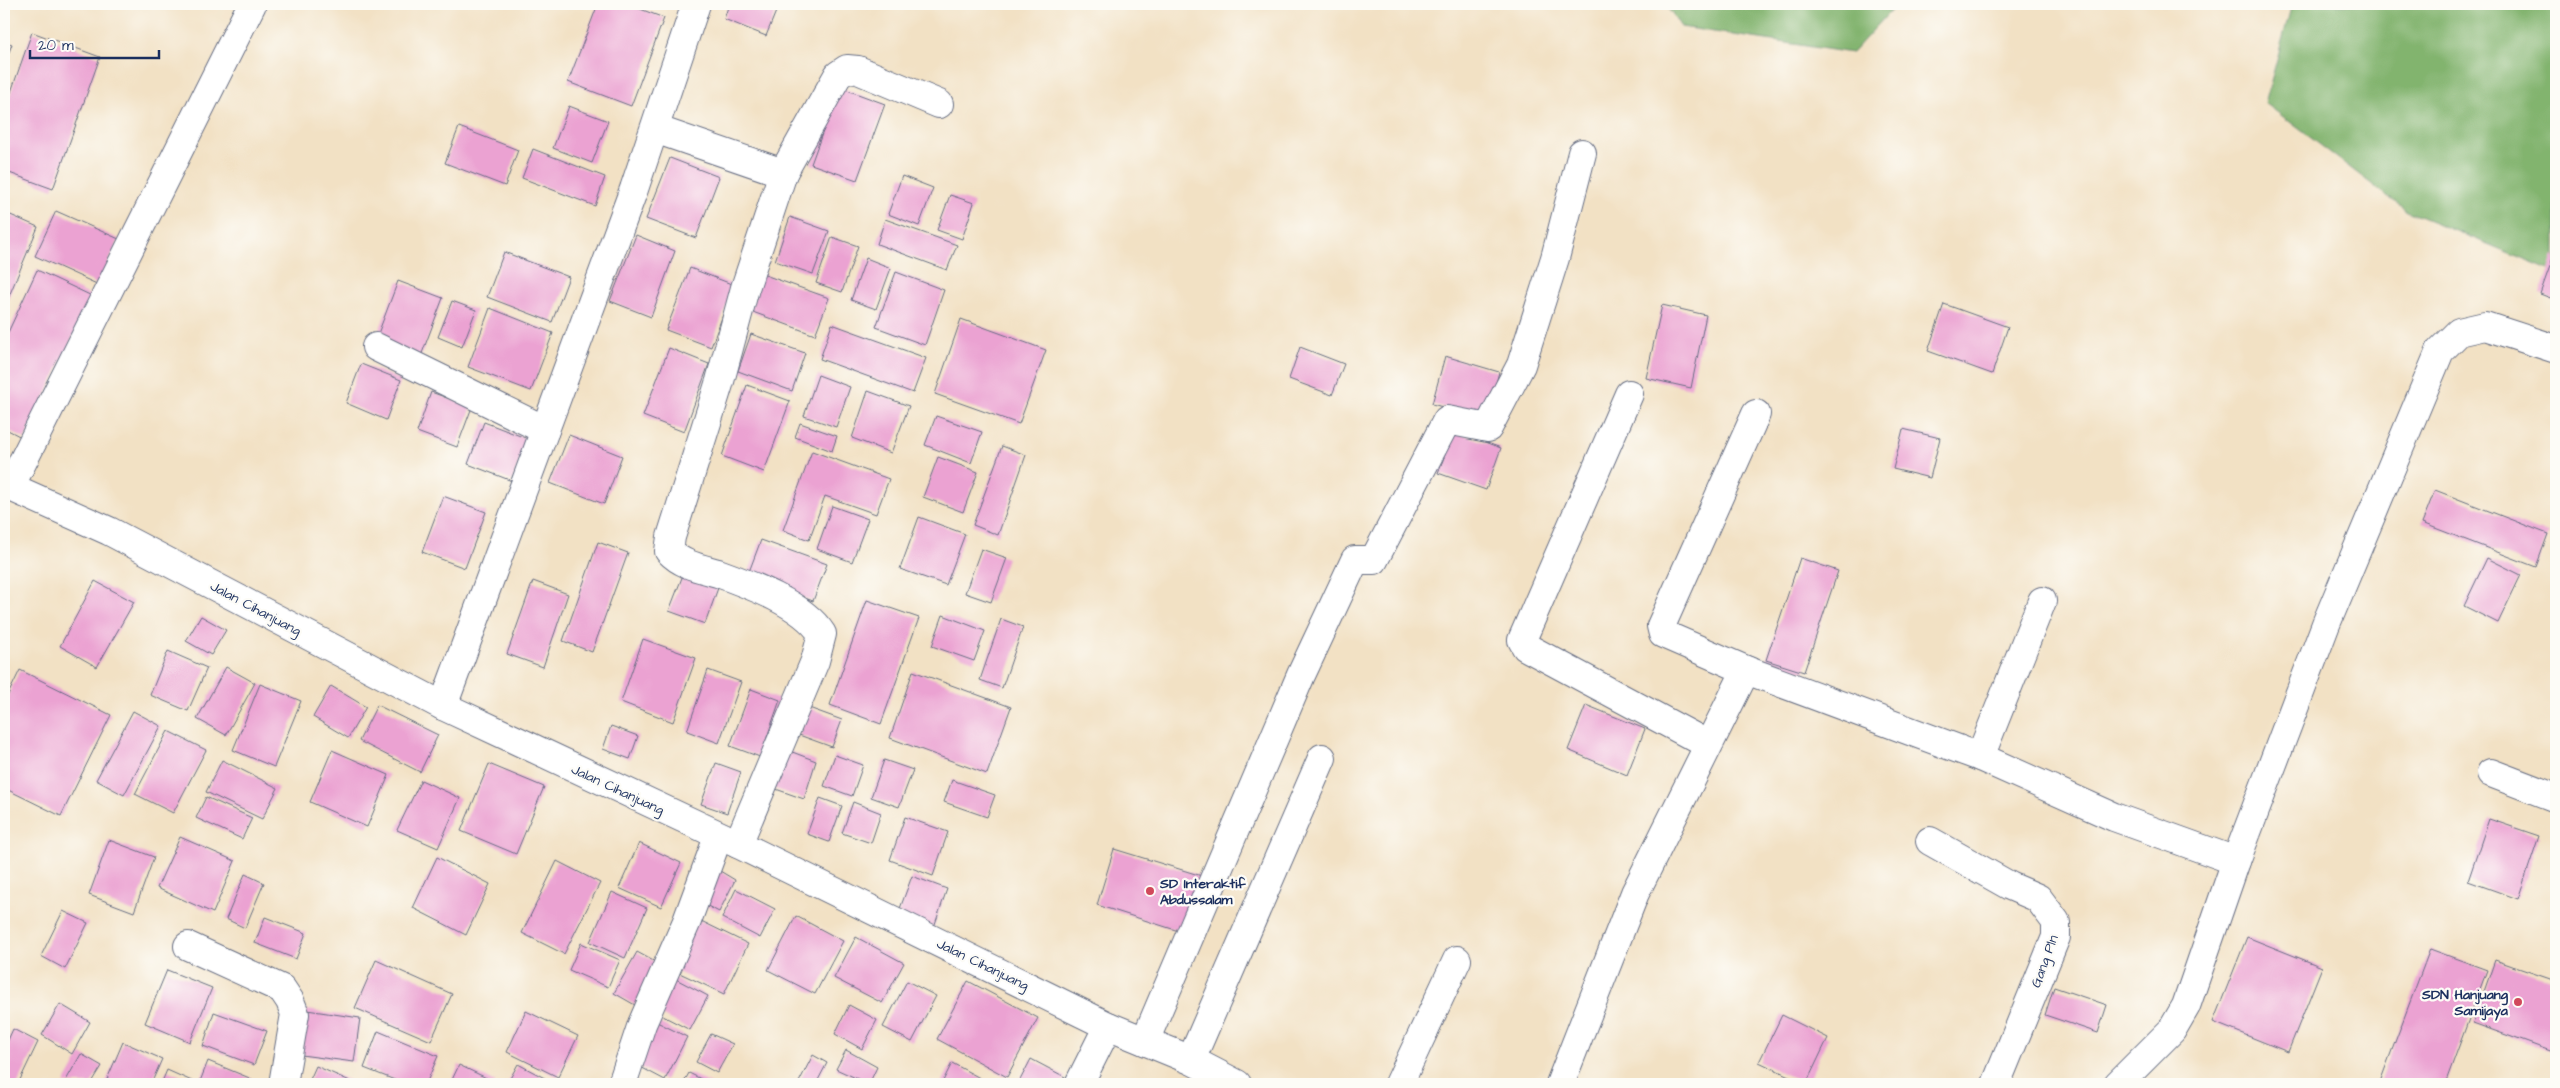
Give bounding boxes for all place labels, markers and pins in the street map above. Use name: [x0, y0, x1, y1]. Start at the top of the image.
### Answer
place label: SD Interaktif Abdussalam: [1159, 874, 1246, 910]
marker: SD Interaktif Abdussalam: [1144, 885, 1156, 897]
place label: SDN Hanjuang Samijaya: [2421, 985, 2509, 1021]
marker: SDN Hanjuang Samijaya: [2512, 996, 2524, 1008]

